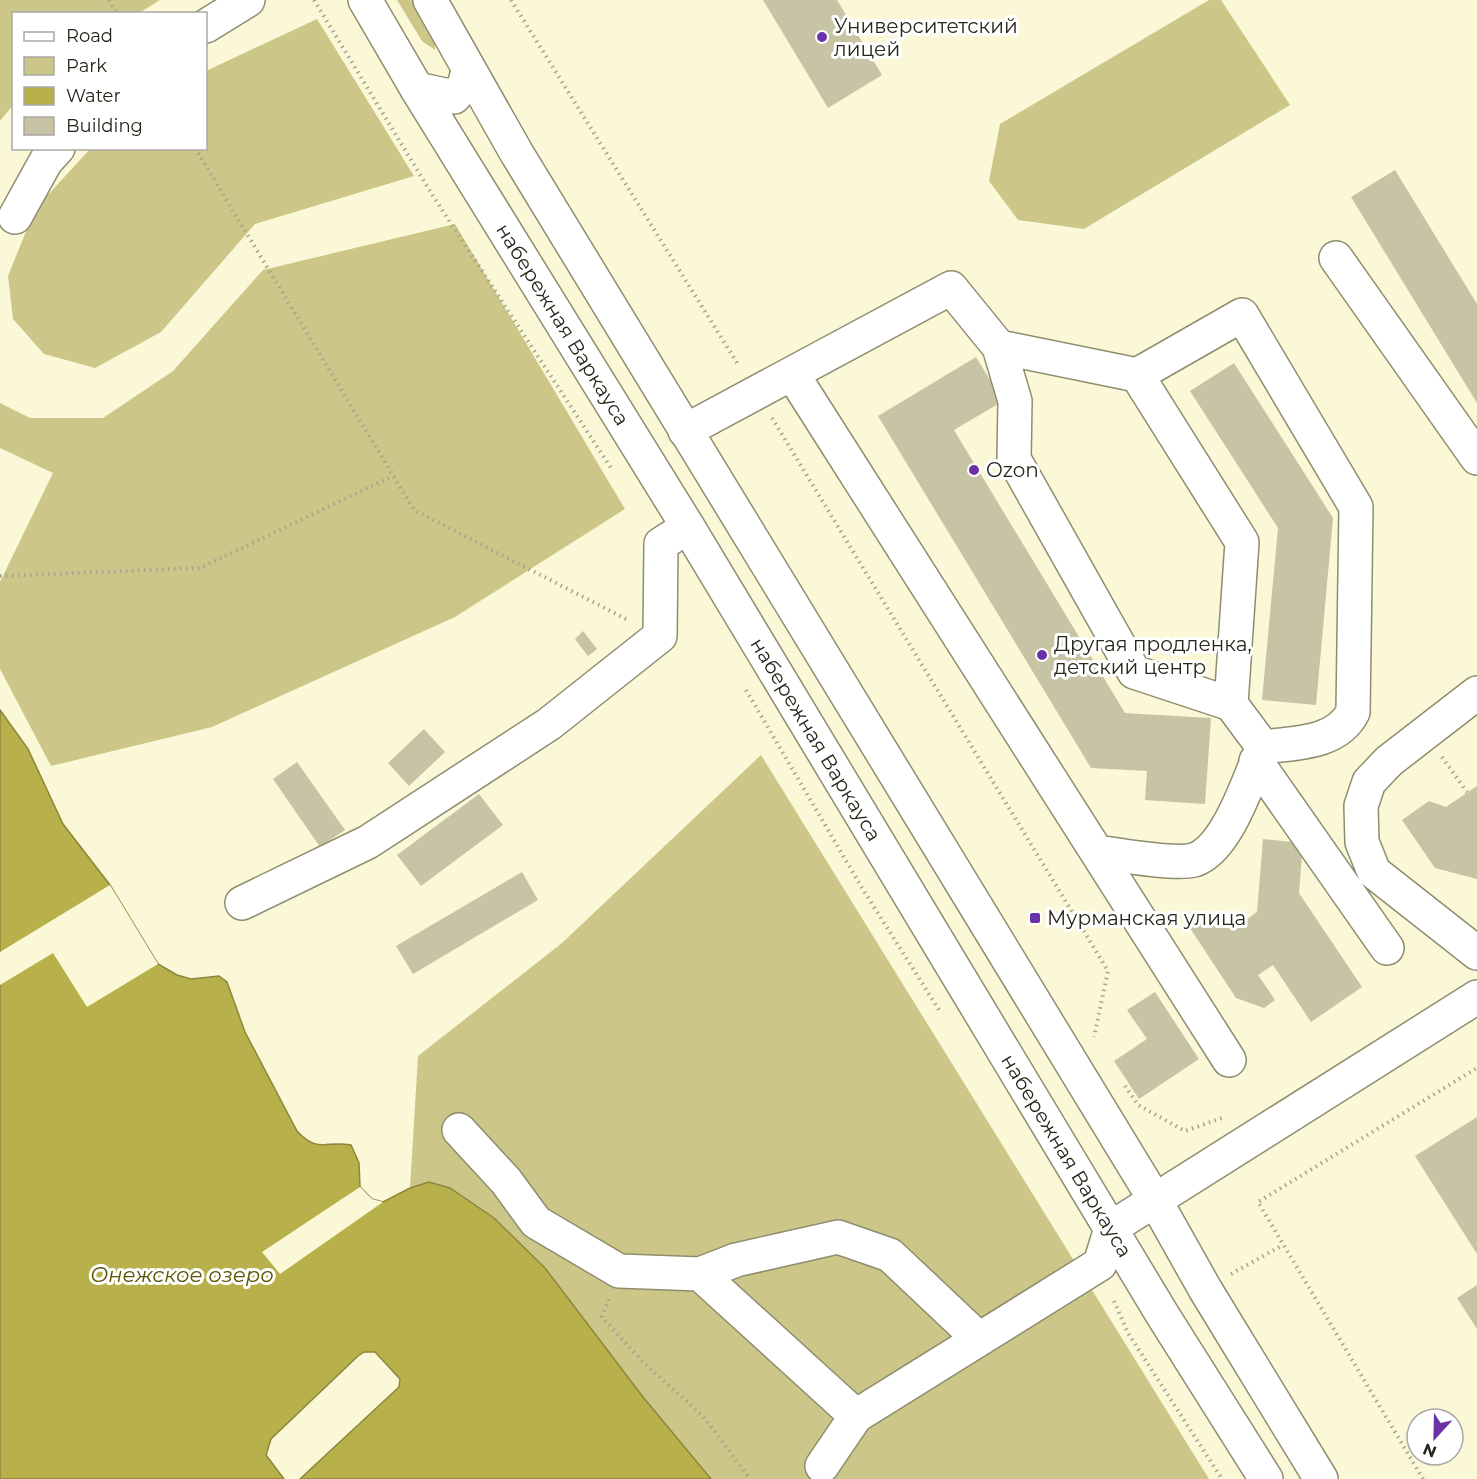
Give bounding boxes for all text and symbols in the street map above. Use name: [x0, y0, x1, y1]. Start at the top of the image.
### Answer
legend: [12, 12, 207, 150]
place label: Университетский лицей: [834, 14, 1018, 61]
text: Road: [66, 25, 113, 47]
marker: Университетский лицей: [815, 30, 829, 44]
text: Park: [66, 55, 107, 77]
text: Water: [66, 85, 121, 107]
text: Building: [66, 115, 143, 137]
street label: набережная Варкауса: [491, 219, 634, 430]
place label: Ozon: [986, 458, 1039, 482]
marker: Ozon: [967, 463, 981, 477]
place label: Другая продленка, детский центр: [1054, 632, 1252, 679]
street label: набережная Варкауса: [746, 633, 886, 845]
marker: Другая продленка, детский центр: [1035, 648, 1049, 662]
place label: Мурманская улица: [1047, 906, 1246, 930]
marker: Мурманская улица: [1028, 911, 1042, 925]
street label: набережная Варкауса: [996, 1050, 1137, 1262]
water label: Онежское озеро: [90, 1262, 274, 1287]
north arrow: [1405, 1407, 1465, 1467]
text: N: [1420, 1439, 1439, 1462]

